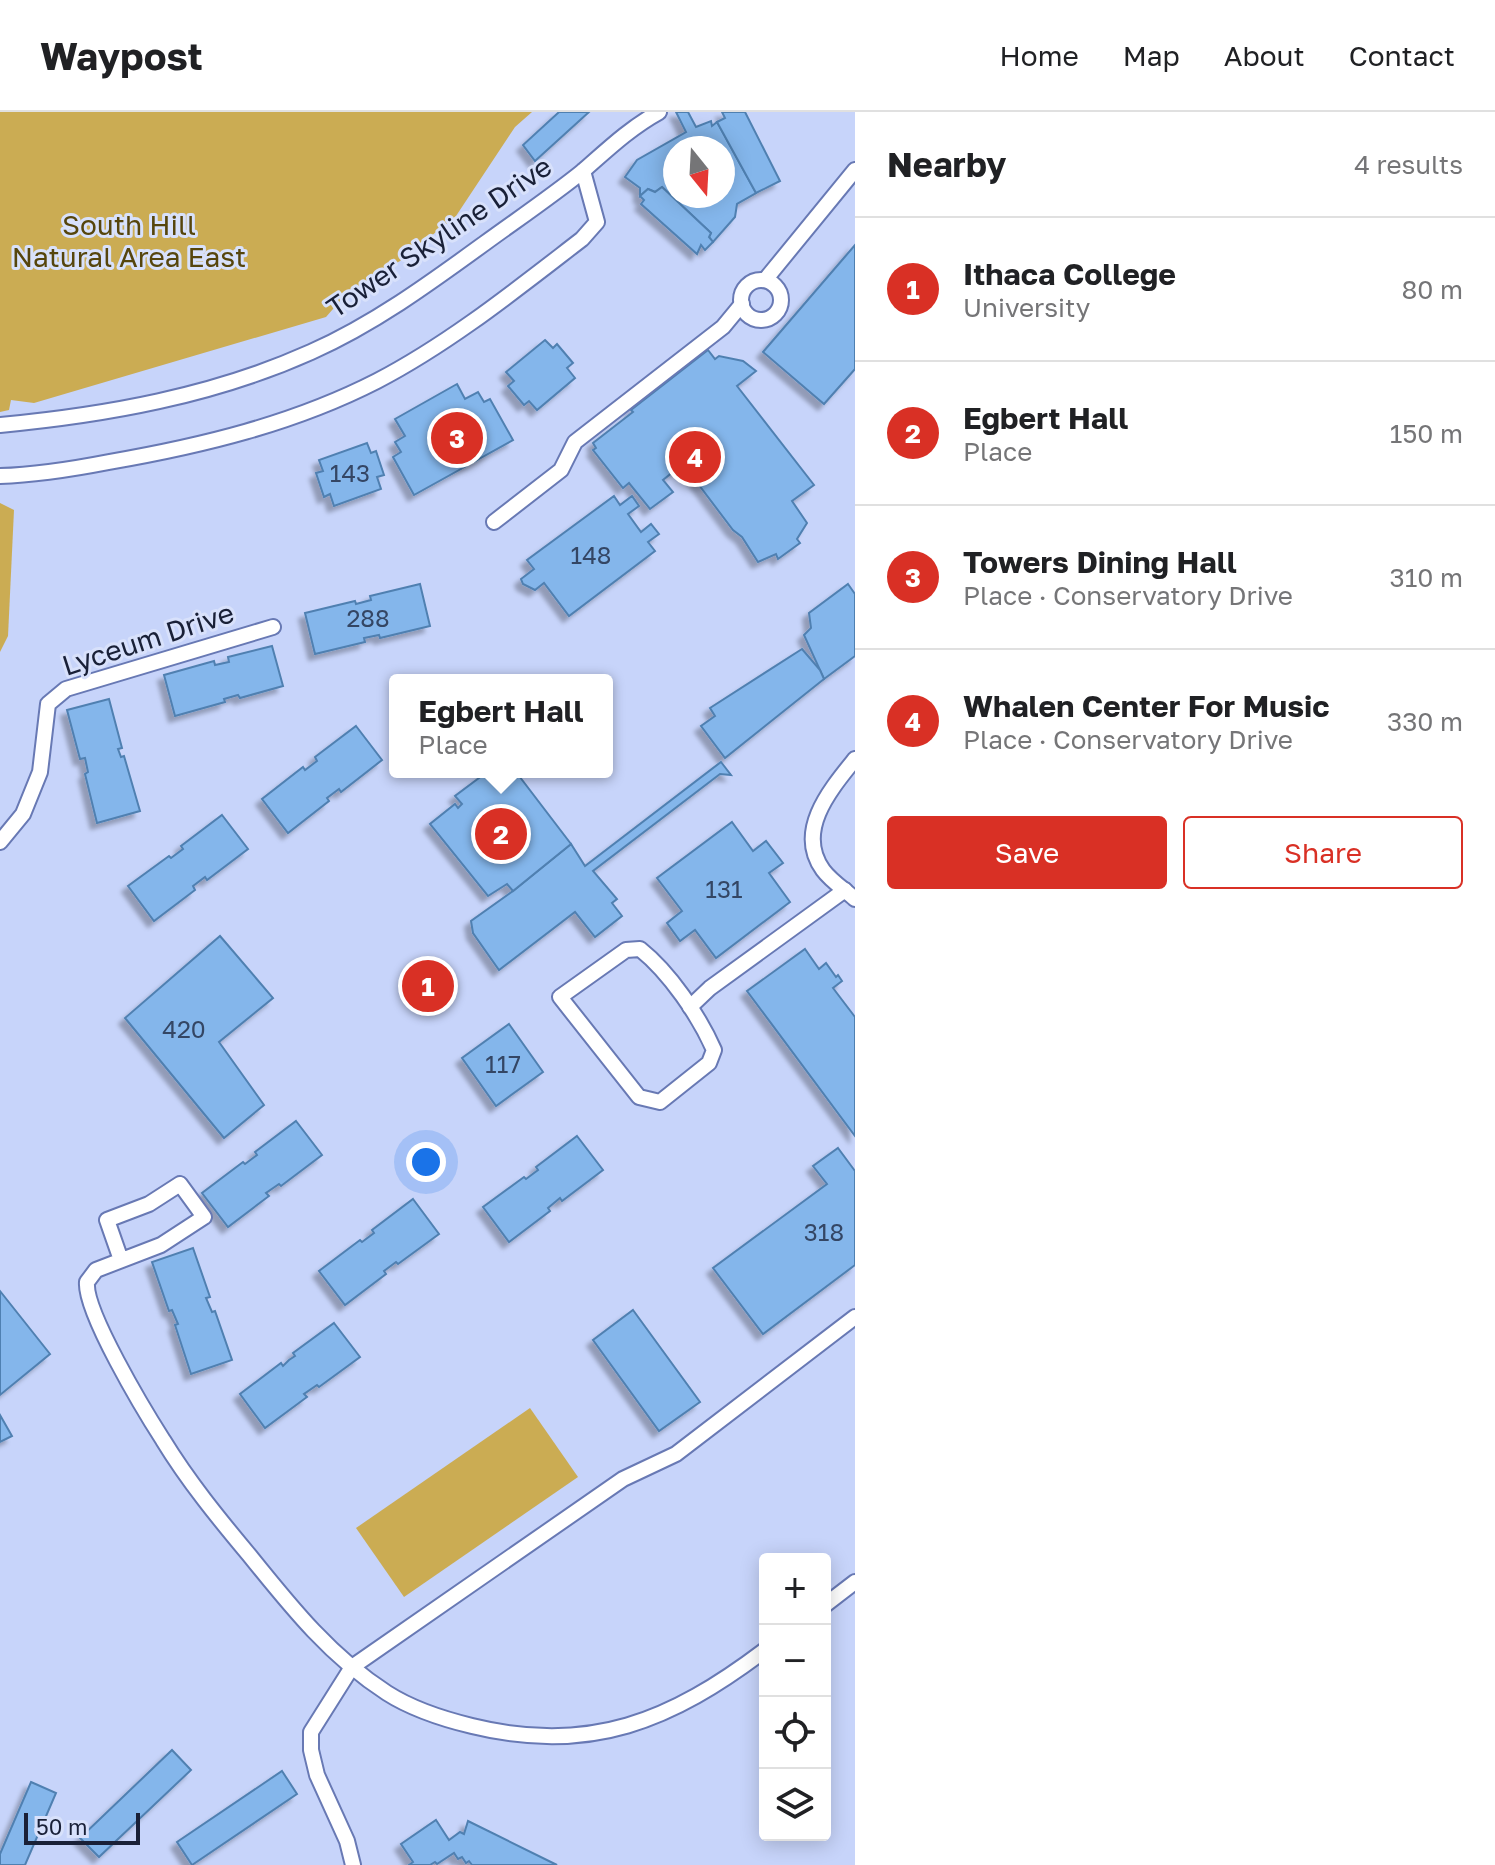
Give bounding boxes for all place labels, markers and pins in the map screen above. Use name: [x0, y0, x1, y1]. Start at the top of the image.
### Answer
pin: 3: [431, 408, 483, 468]
pin: 4: [669, 427, 721, 487]
pin: 2: [475, 804, 527, 864]
pin: 1: [402, 956, 454, 1016]

